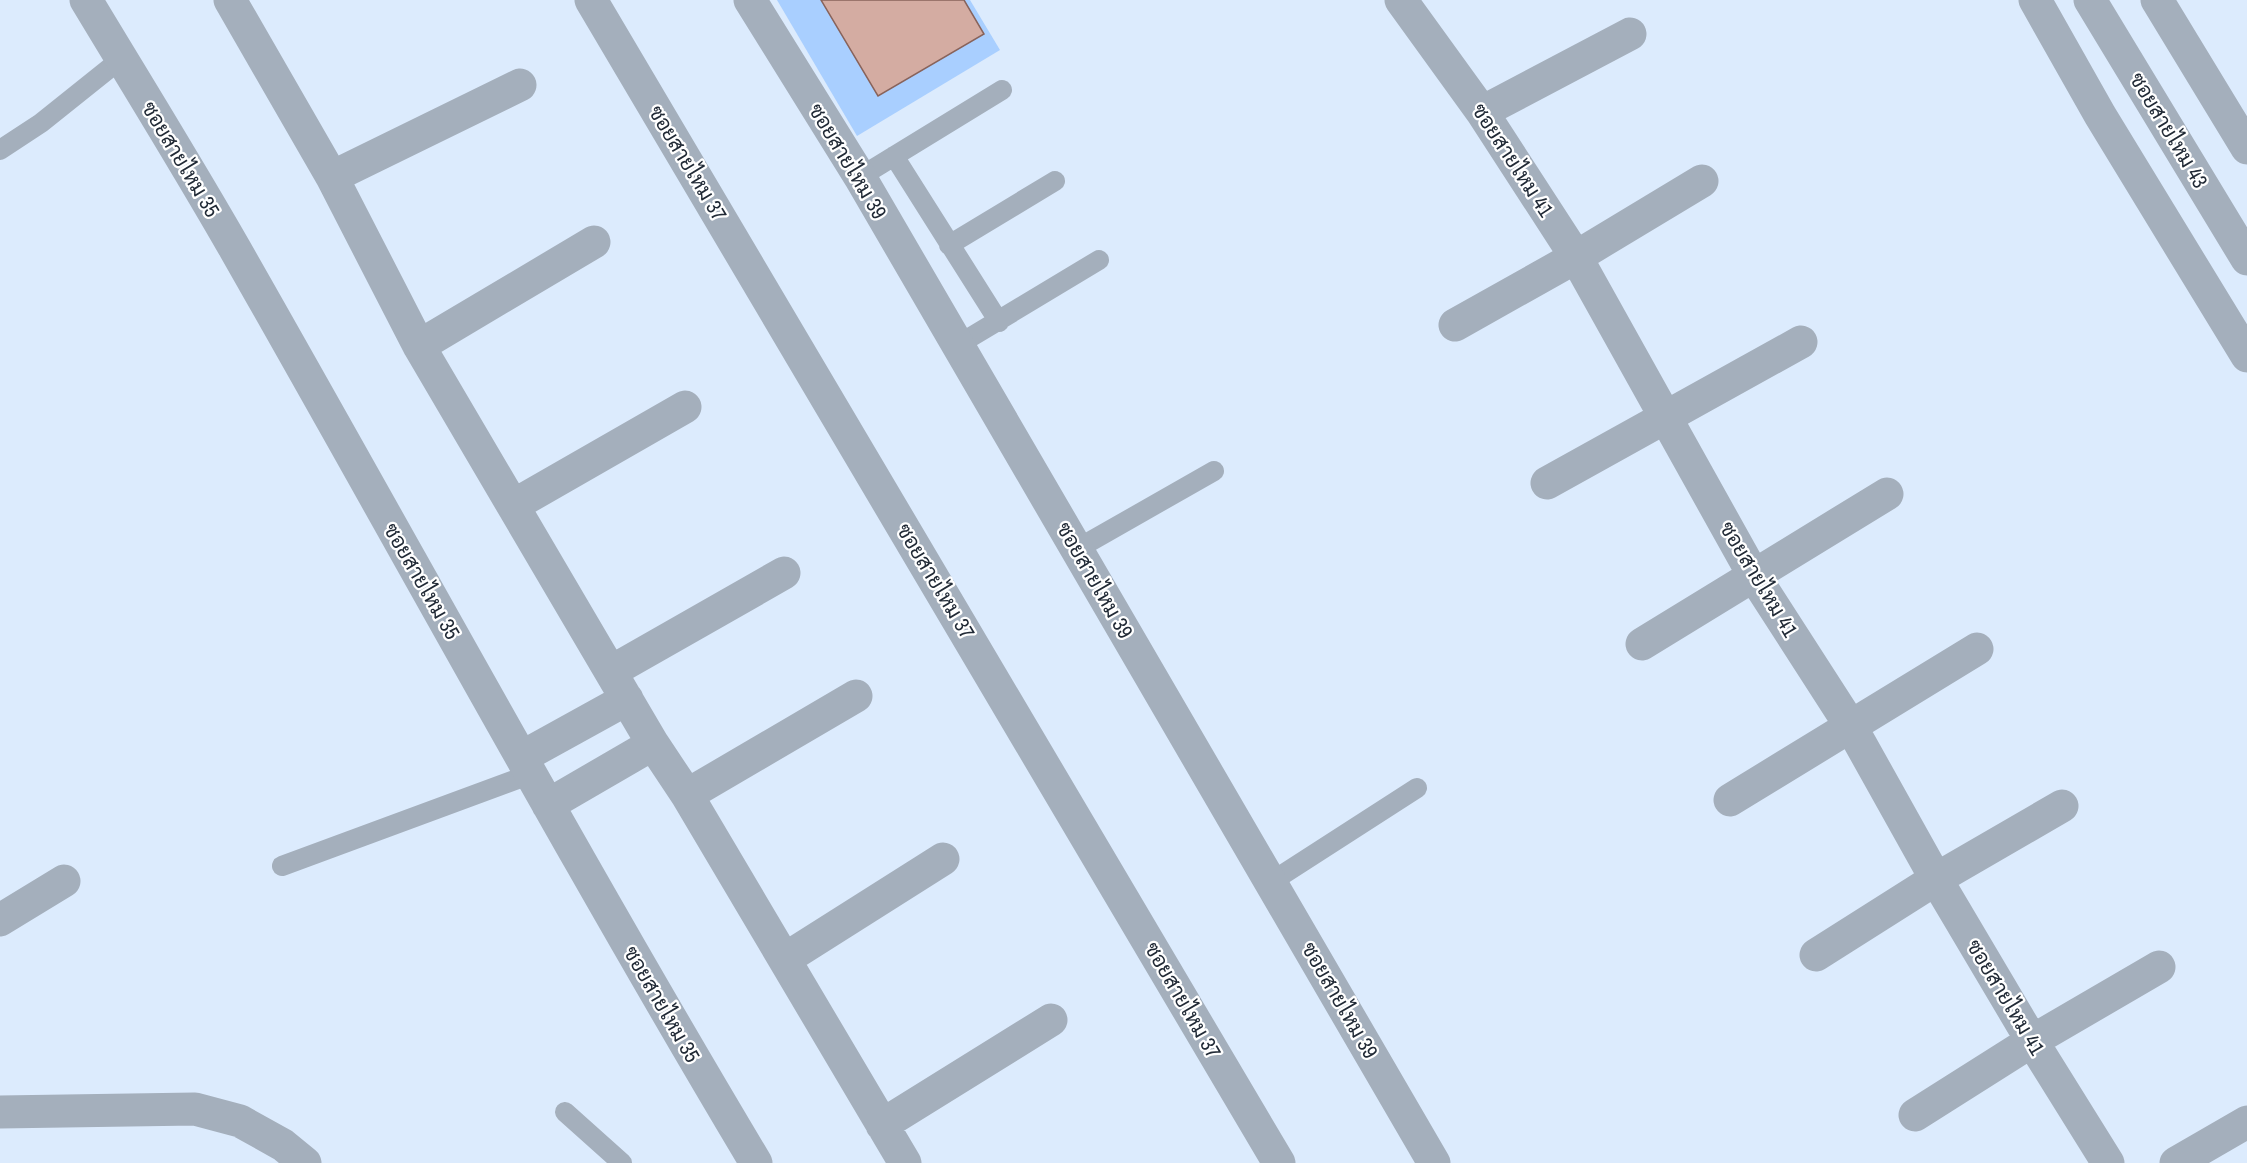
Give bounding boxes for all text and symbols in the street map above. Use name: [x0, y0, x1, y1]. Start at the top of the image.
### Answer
street label: ซอยสายไหม 43: [2123, 67, 2215, 193]
street label: ซอยสายไหม 35: [135, 96, 227, 222]
street label: ซอยสายไหม 39: [802, 98, 894, 224]
street label: ซอยสายไหม 41: [1465, 98, 1561, 223]
street label: ซอยสายไหม 37: [642, 100, 734, 226]
street label: ซอยสายไหม 39: [1050, 516, 1140, 644]
street label: ซอยสายไหม 41: [1713, 516, 1805, 643]
street label: ซอยสายไหม 35: [377, 517, 467, 645]
street label: ซอยสายไหม 37: [890, 518, 982, 644]
street label: ซอยสายไหม 41: [1960, 934, 2052, 1061]
street label: ซอยสายไหม 37: [1138, 936, 1228, 1064]
street label: ซอยสายไหม 39: [1295, 936, 1385, 1064]
street label: ซอยสายไหม 35: [617, 940, 707, 1068]

